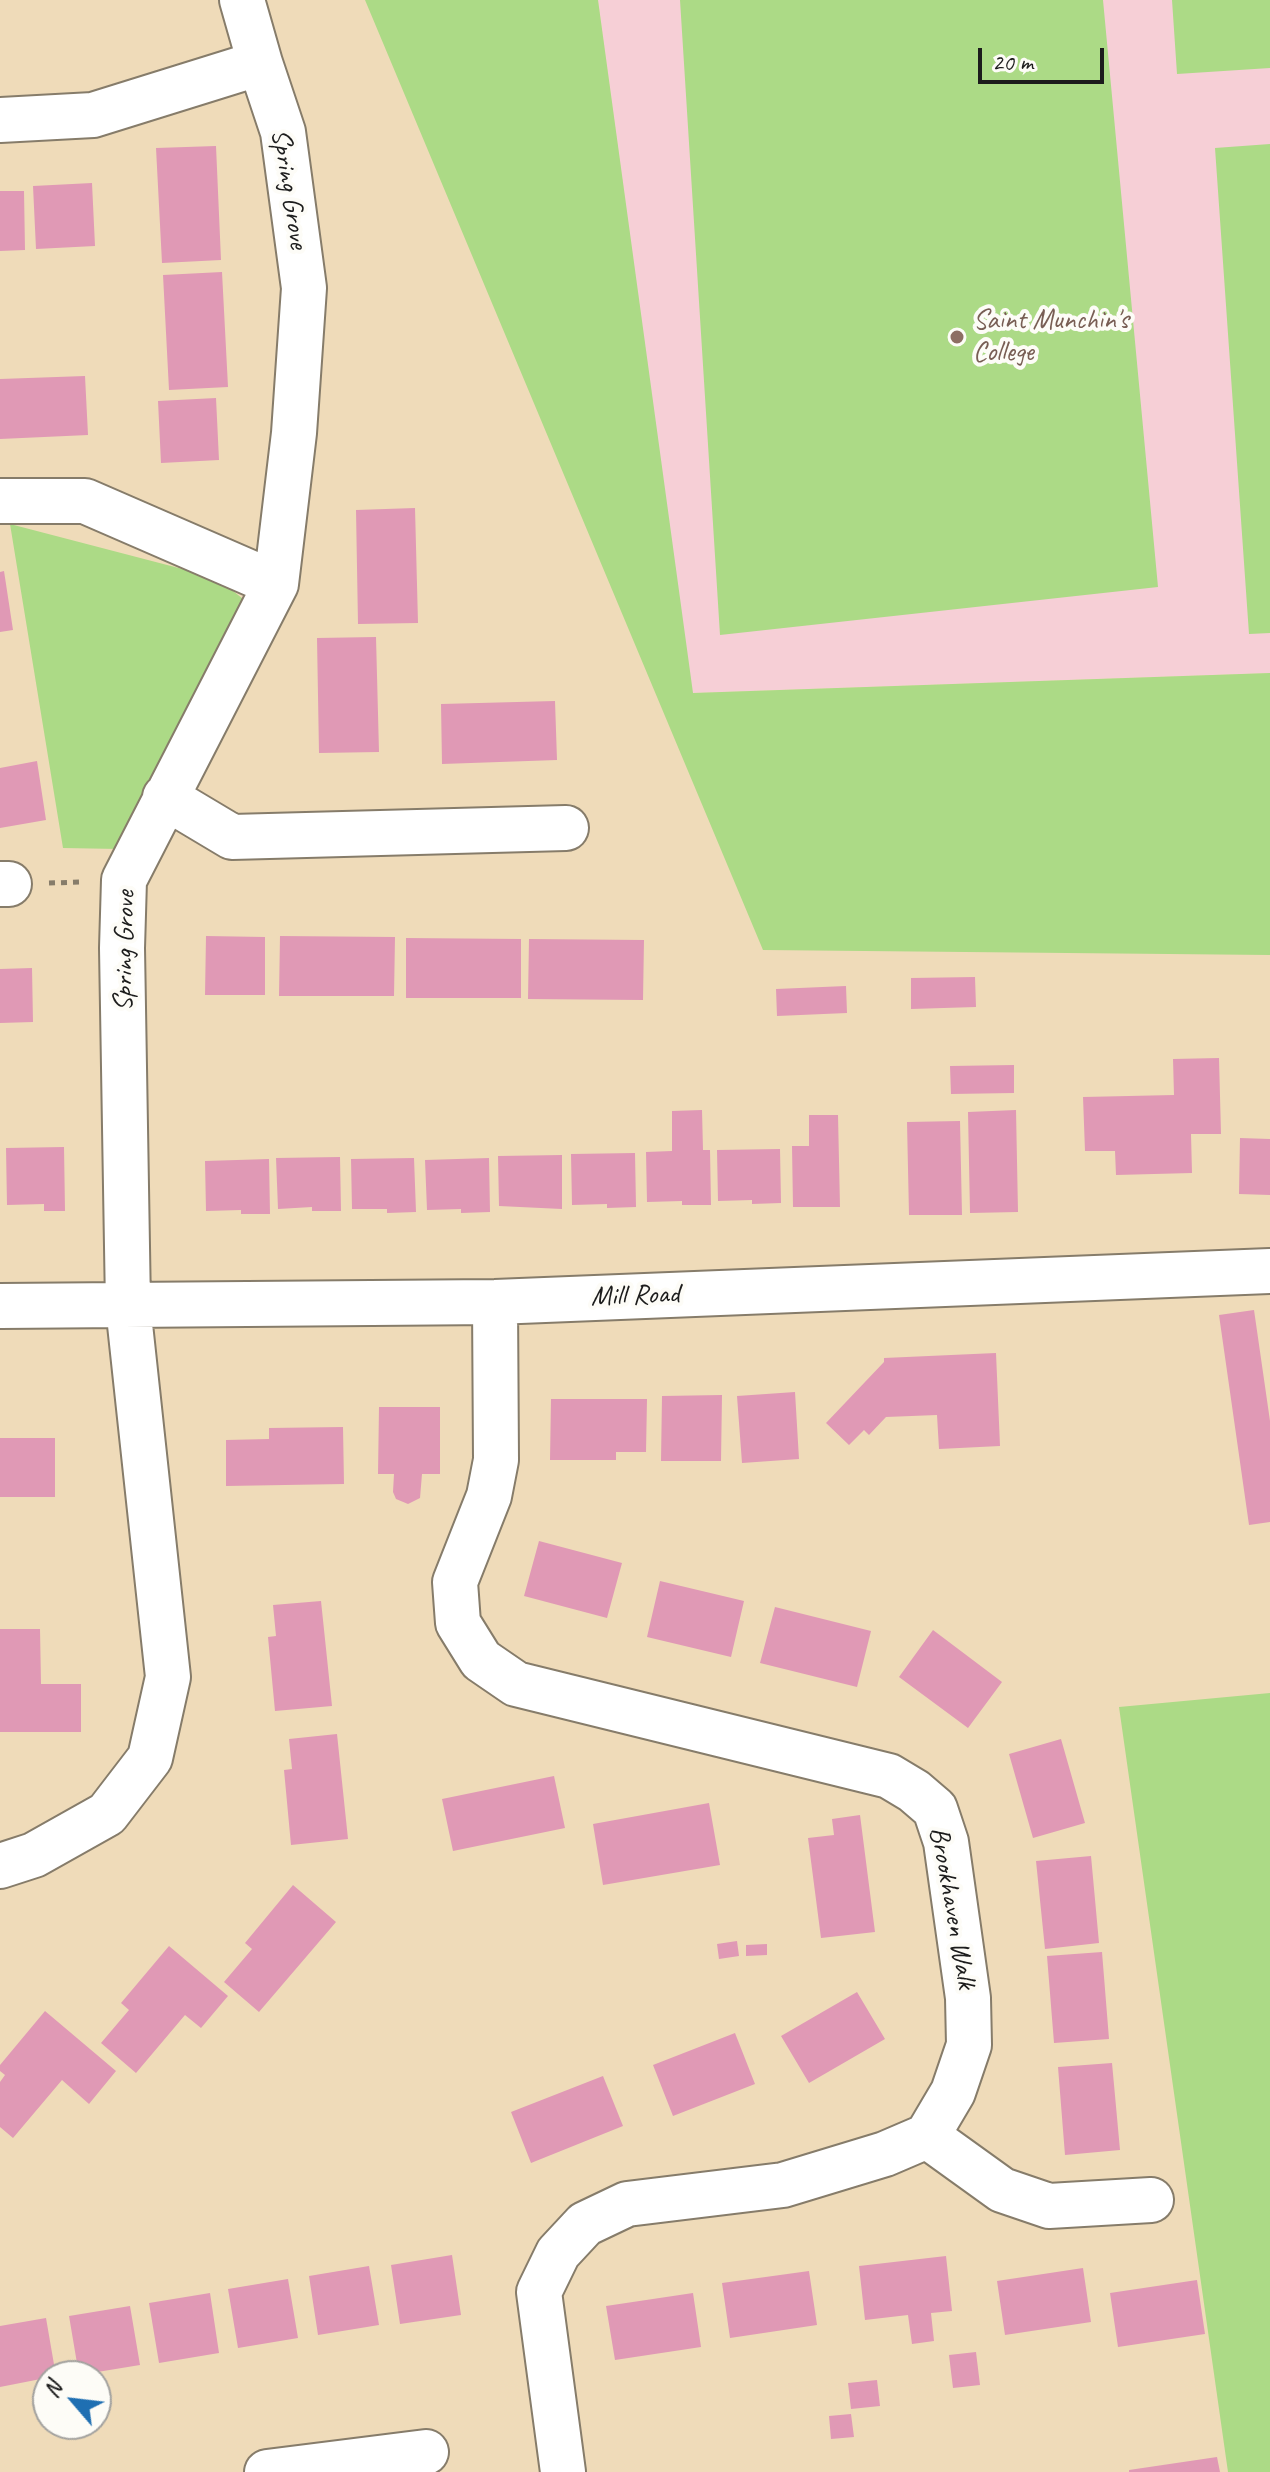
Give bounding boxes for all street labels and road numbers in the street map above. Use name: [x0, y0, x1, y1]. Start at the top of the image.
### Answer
street label: Spring Grove: [263, 127, 315, 251]
street label: Spring Grove: [107, 890, 143, 1012]
street label: Mill Road: [590, 1278, 680, 1314]
street label: Brookhaven Walk: [921, 1824, 983, 1992]

